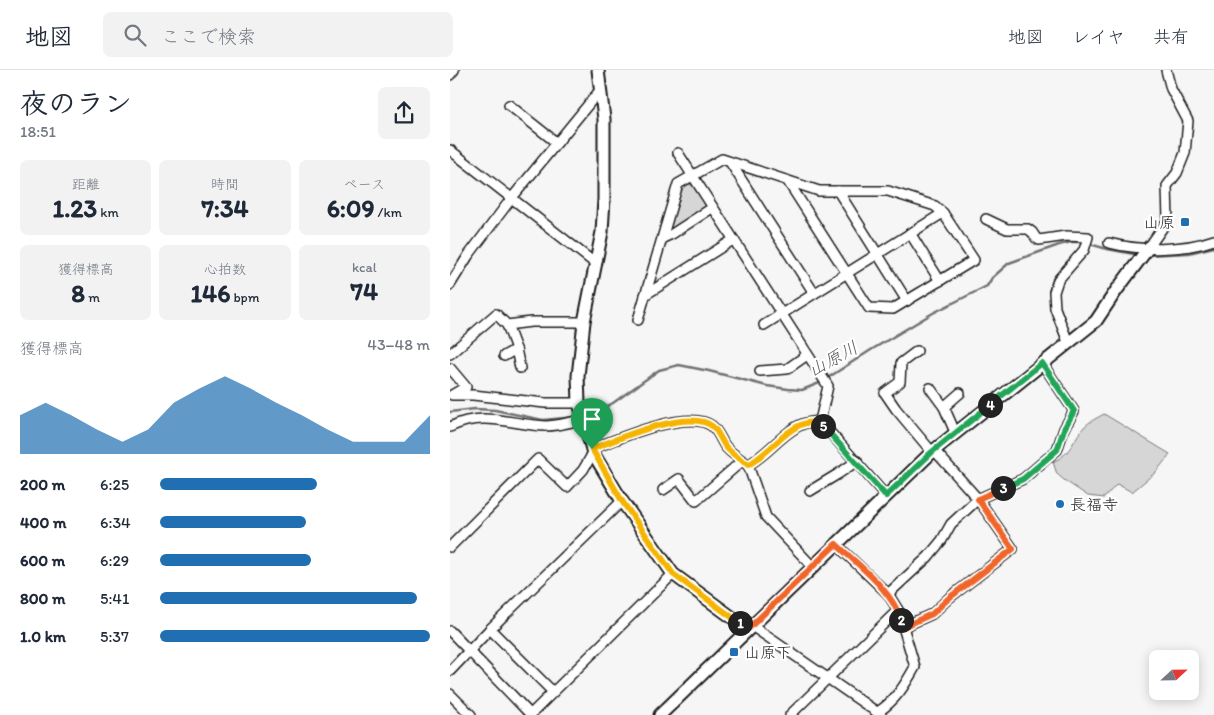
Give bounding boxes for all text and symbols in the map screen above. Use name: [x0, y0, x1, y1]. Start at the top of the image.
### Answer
search box: [103, 12, 453, 57]
icon: search: [121, 21, 149, 49]
text: 地図: [25, 22, 73, 51]
text: ここで検索: [161, 25, 256, 48]
text: 地図: [1008, 26, 1044, 48]
text: レイヤ: [1072, 26, 1125, 48]
text: 共有: [1153, 26, 1189, 48]
text: 夜のラン: [20, 86, 132, 120]
button: share: [378, 87, 430, 139]
text: 18:51: [20, 122, 56, 141]
text: 距離: [72, 176, 100, 193]
text: 時間: [211, 176, 239, 193]
text: ペース: [344, 176, 385, 193]
text: 1.23: [53, 193, 97, 223]
text: 7:34: [201, 193, 249, 223]
text: 6:09: [327, 193, 374, 223]
text: km: [97, 204, 119, 221]
text: /km: [374, 204, 402, 221]
place label: 山原: [1143, 213, 1175, 232]
marker: 山原: [1179, 216, 1191, 228]
text: kcal: [352, 259, 377, 276]
text: 獲得標高: [58, 261, 114, 278]
text: 心拍数: [204, 261, 246, 278]
text: 74: [351, 276, 378, 306]
text: 8: [71, 278, 85, 308]
text: 146: [191, 278, 230, 308]
text: m: [85, 289, 100, 306]
text: bpm: [230, 289, 259, 306]
text: 43–48 m: [367, 335, 430, 354]
water label: 山原川: [804, 336, 862, 382]
text: 獲得標高: [20, 339, 84, 358]
pin: 4: [978, 392, 1002, 418]
text: 4: [986, 397, 995, 414]
pin: [571, 398, 613, 449]
icon: arrive: [578, 405, 606, 433]
pin: 5: [810, 414, 836, 438]
text: 5: [820, 418, 827, 435]
text: 200 m: [20, 475, 65, 494]
text: 6:25: [100, 475, 129, 494]
pin: 3: [990, 476, 1016, 500]
text: 3: [1000, 480, 1007, 497]
place label: 長福寺: [1070, 495, 1118, 514]
marker: 長福寺: [1054, 498, 1066, 510]
text: 400 m: [20, 513, 66, 532]
text: 6:34: [100, 513, 131, 532]
text: 600 m: [20, 551, 65, 570]
text: 6:29: [100, 551, 129, 570]
text: 800 m: [20, 589, 66, 608]
text: 5:41: [100, 589, 129, 608]
pin: 2: [888, 608, 914, 632]
pin: 1: [728, 610, 752, 636]
text: 2: [898, 612, 905, 629]
text: 1: [737, 615, 744, 632]
text: 1.0 km: [20, 627, 66, 646]
text: 5:37: [100, 627, 129, 646]
place label: 山原下: [744, 643, 792, 662]
marker: 山原下: [728, 646, 740, 658]
north arrow: [1149, 650, 1199, 700]
map controls: [1149, 650, 1199, 700]

